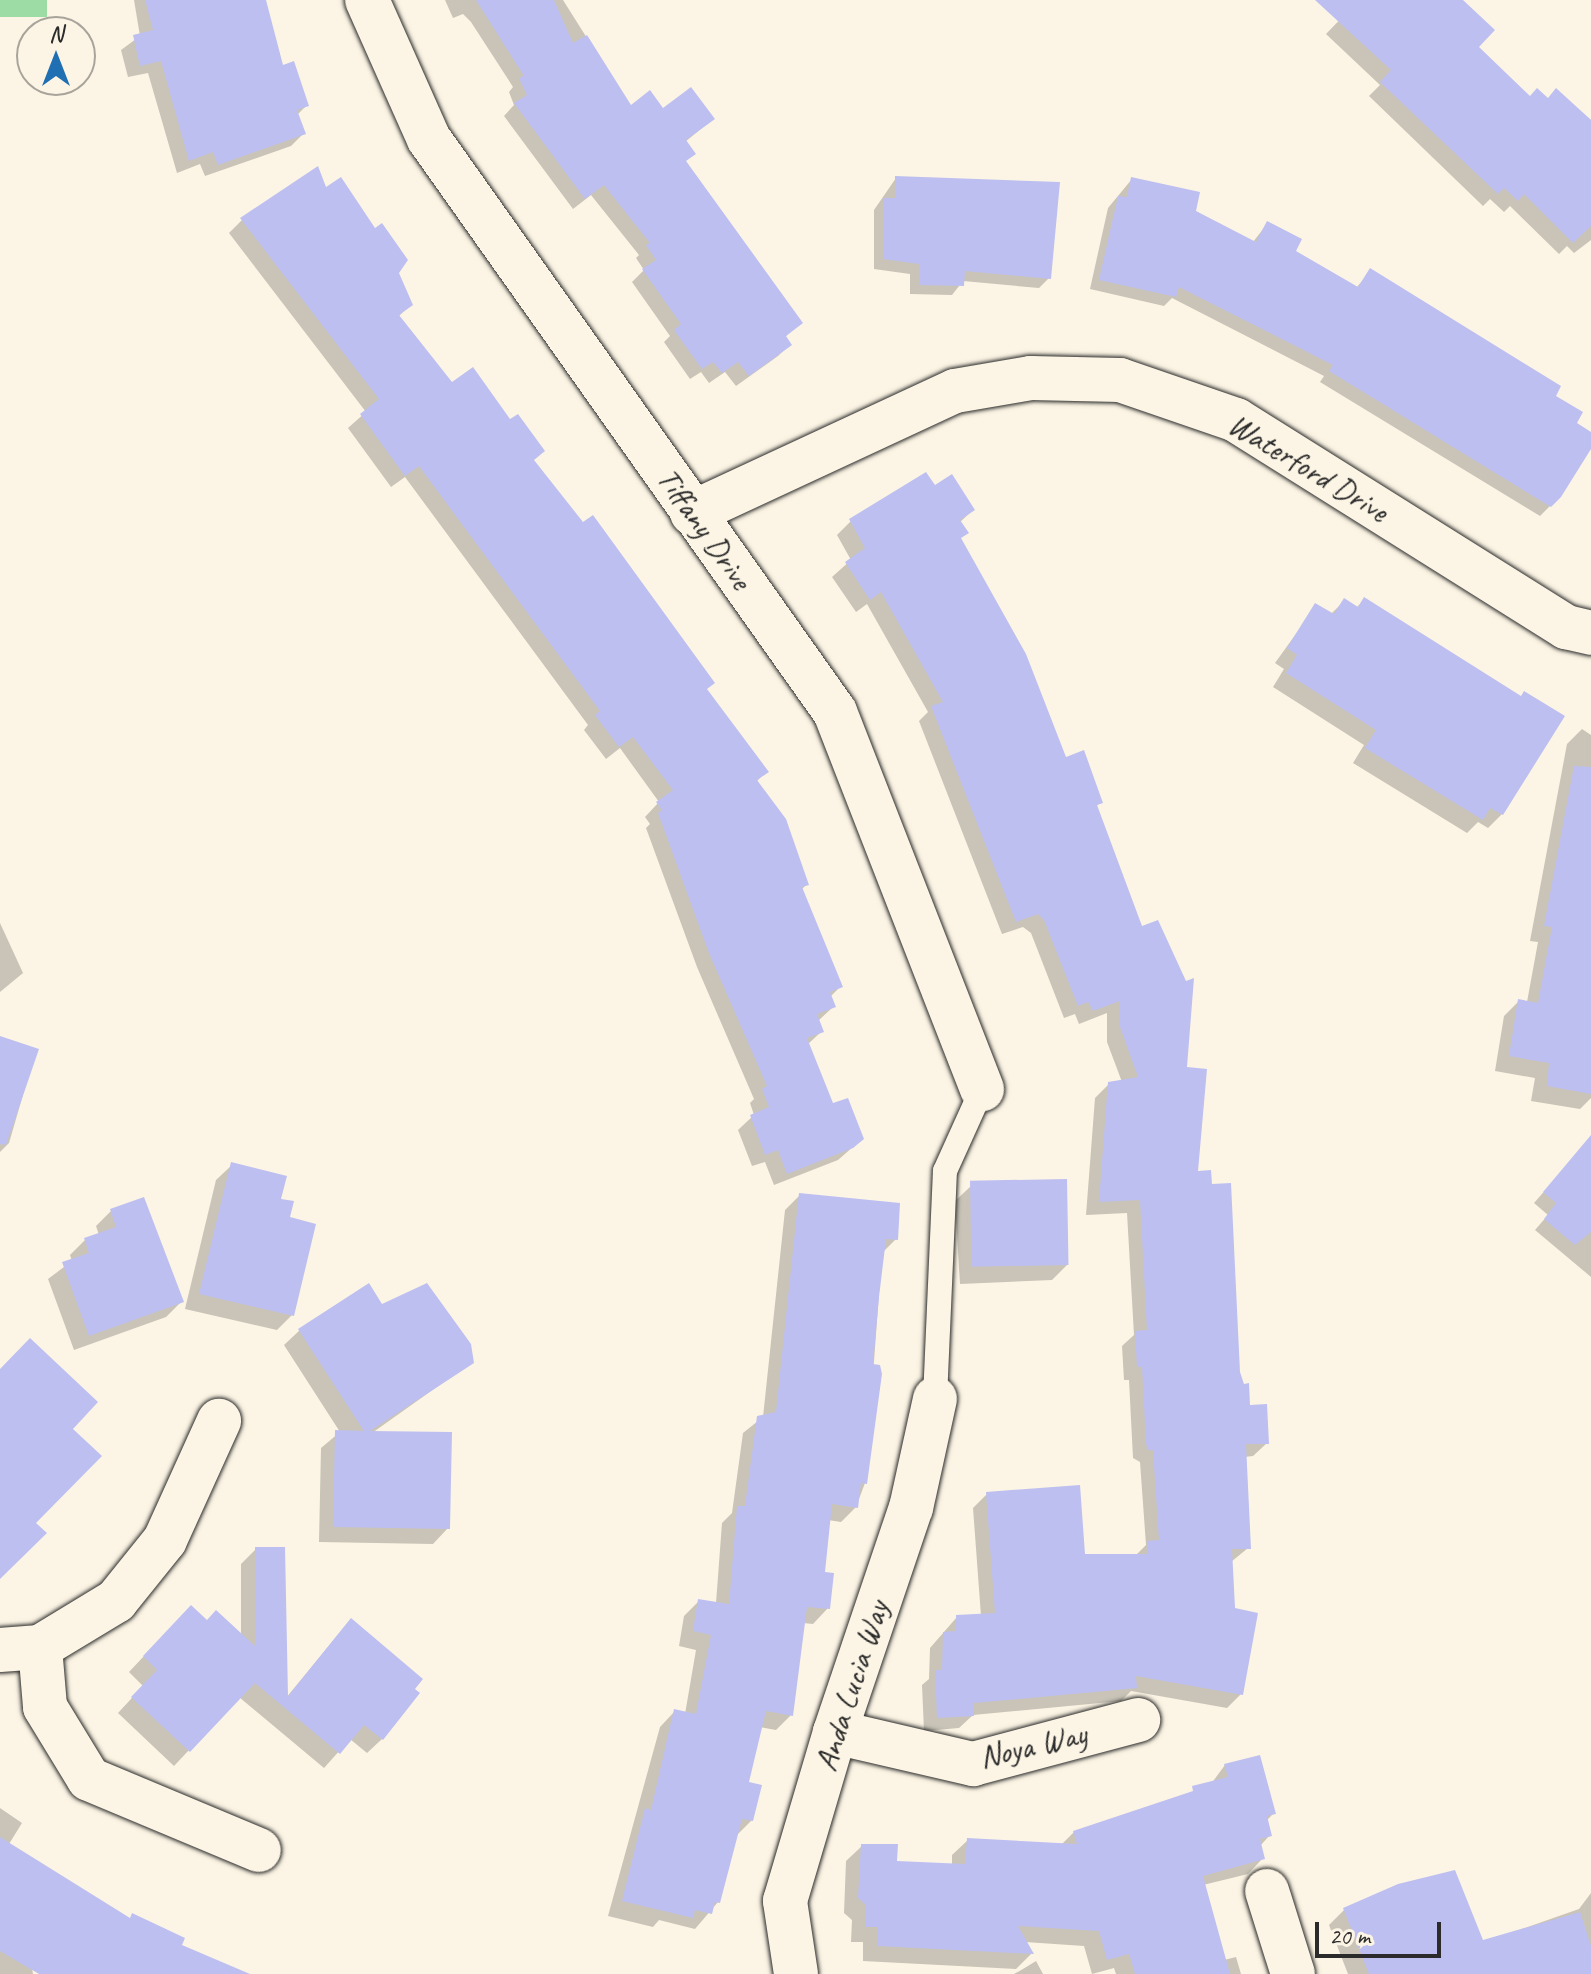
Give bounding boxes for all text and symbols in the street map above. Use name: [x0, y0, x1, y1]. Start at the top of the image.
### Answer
north arrow: [16, 16, 96, 96]
text: N: [49, 20, 63, 48]
street label: Waterford Drive: [1221, 405, 1395, 531]
street label: Tiffany Drive: [648, 461, 760, 597]
street label: Anda Lucia Way: [807, 1597, 897, 1775]
street label: Noya Way: [976, 1715, 1090, 1777]
scale bar: [1319, 1906, 1445, 1956]
text: 20 m: [1329, 1921, 1370, 1951]

